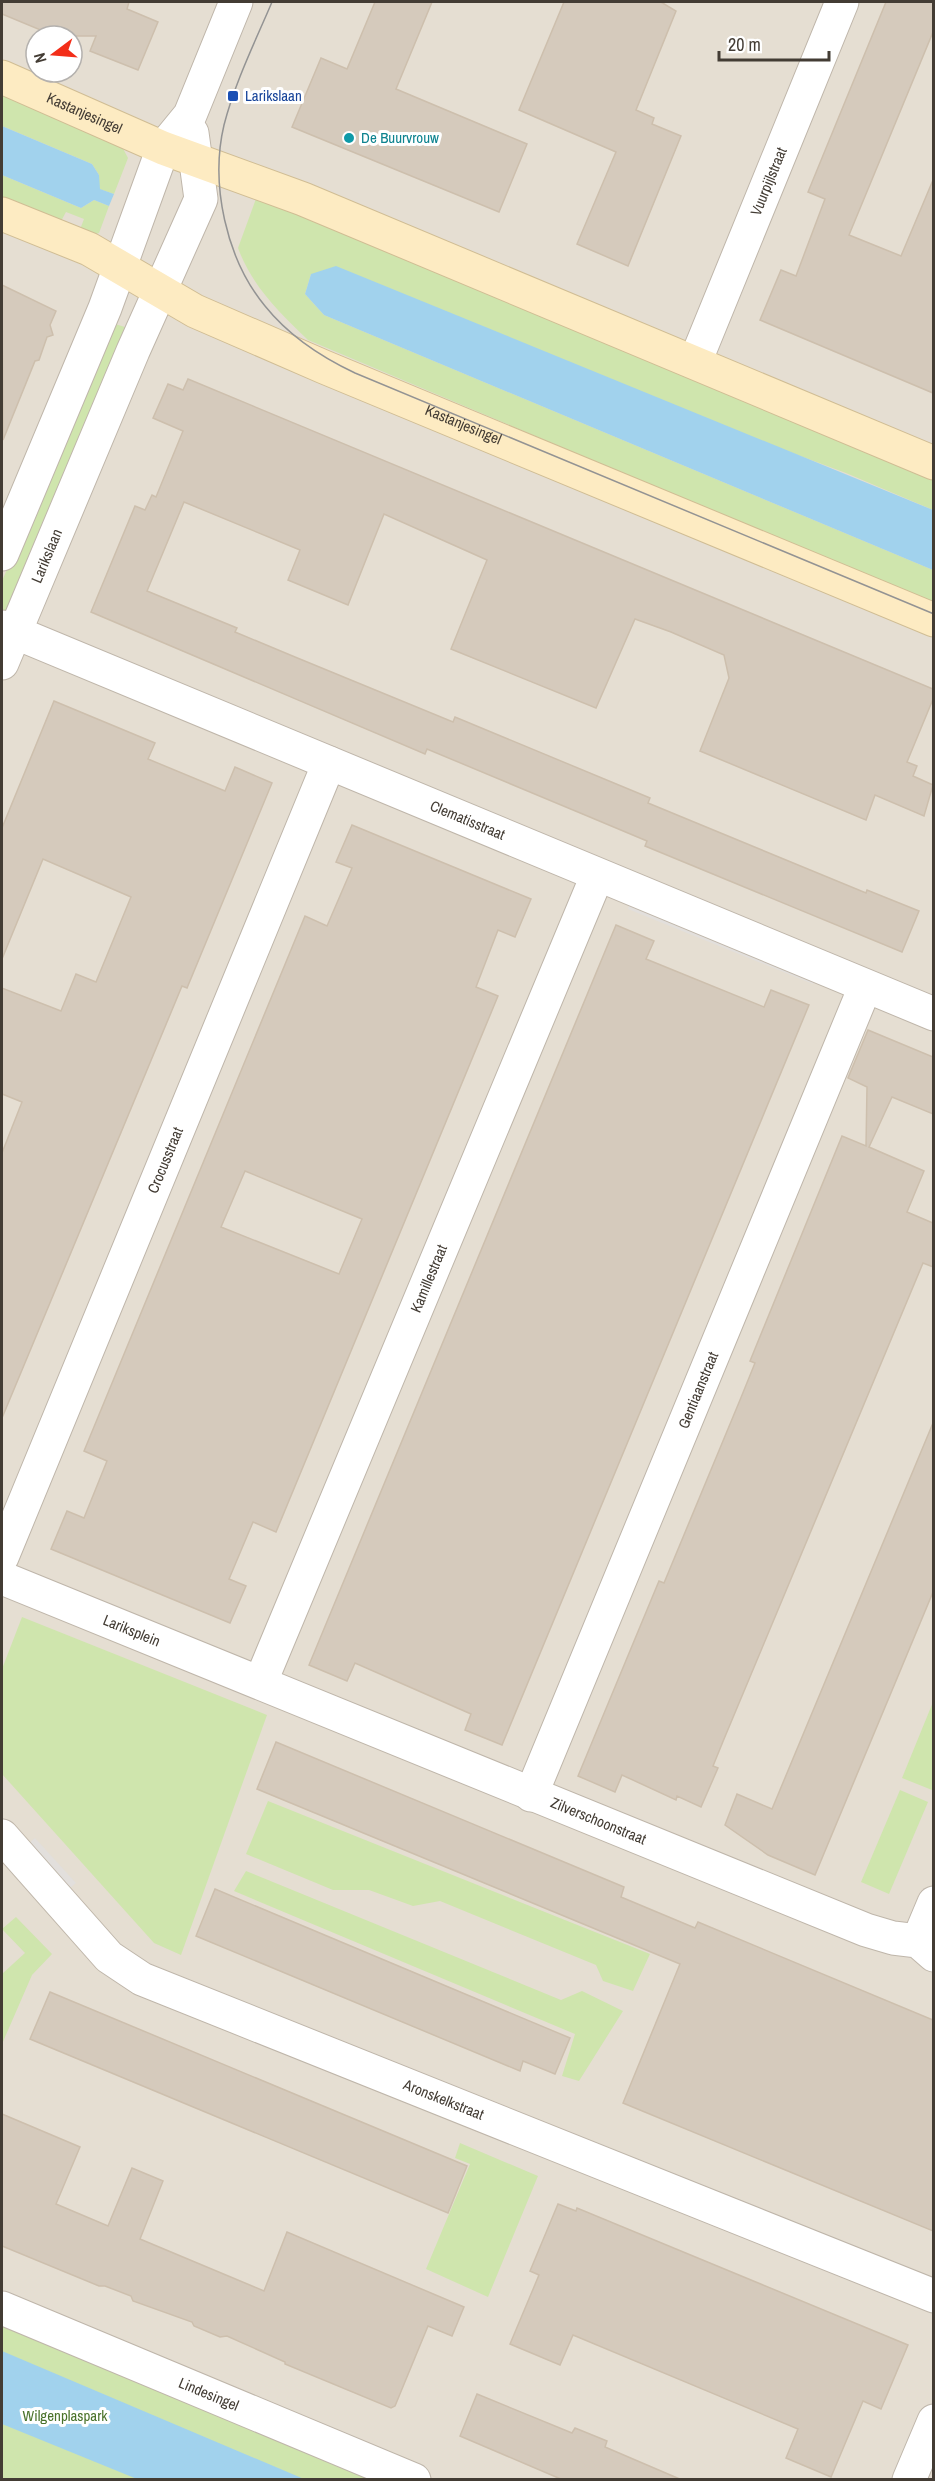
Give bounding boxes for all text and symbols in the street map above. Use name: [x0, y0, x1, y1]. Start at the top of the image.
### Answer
north arrow: [24, 24, 84, 84]
scale bar: [719, 24, 828, 62]
text: 20 m: [728, 32, 761, 57]
text: N: [28, 51, 51, 66]
place label: Larikslaan: [245, 85, 302, 106]
street label: Kastanjesingel: [43, 87, 126, 139]
marker: Larikslaan: [226, 89, 240, 103]
place label: De Buurvrouw: [361, 127, 439, 148]
marker: De Buurvrouw: [342, 131, 356, 145]
street label: Vuurpijlstraat: [745, 143, 792, 219]
street label: Kastanjesingel: [422, 399, 505, 449]
street label: Larikslaan: [26, 526, 67, 586]
street label: Clematisstraat: [427, 795, 509, 845]
street label: Crocusstraat: [142, 1123, 188, 1196]
street label: Kamillestraat: [405, 1241, 452, 1316]
street label: Gentiaanstraat: [673, 1348, 723, 1432]
street label: Lariksplein: [100, 1609, 164, 1651]
street label: Zilverschoonstraat: [548, 1792, 650, 1850]
street label: Aronskelkstraat: [400, 2073, 488, 2125]
street label: Lindesingel: [175, 2372, 242, 2416]
park label: Wilgenplaspark: [23, 2405, 108, 2426]

